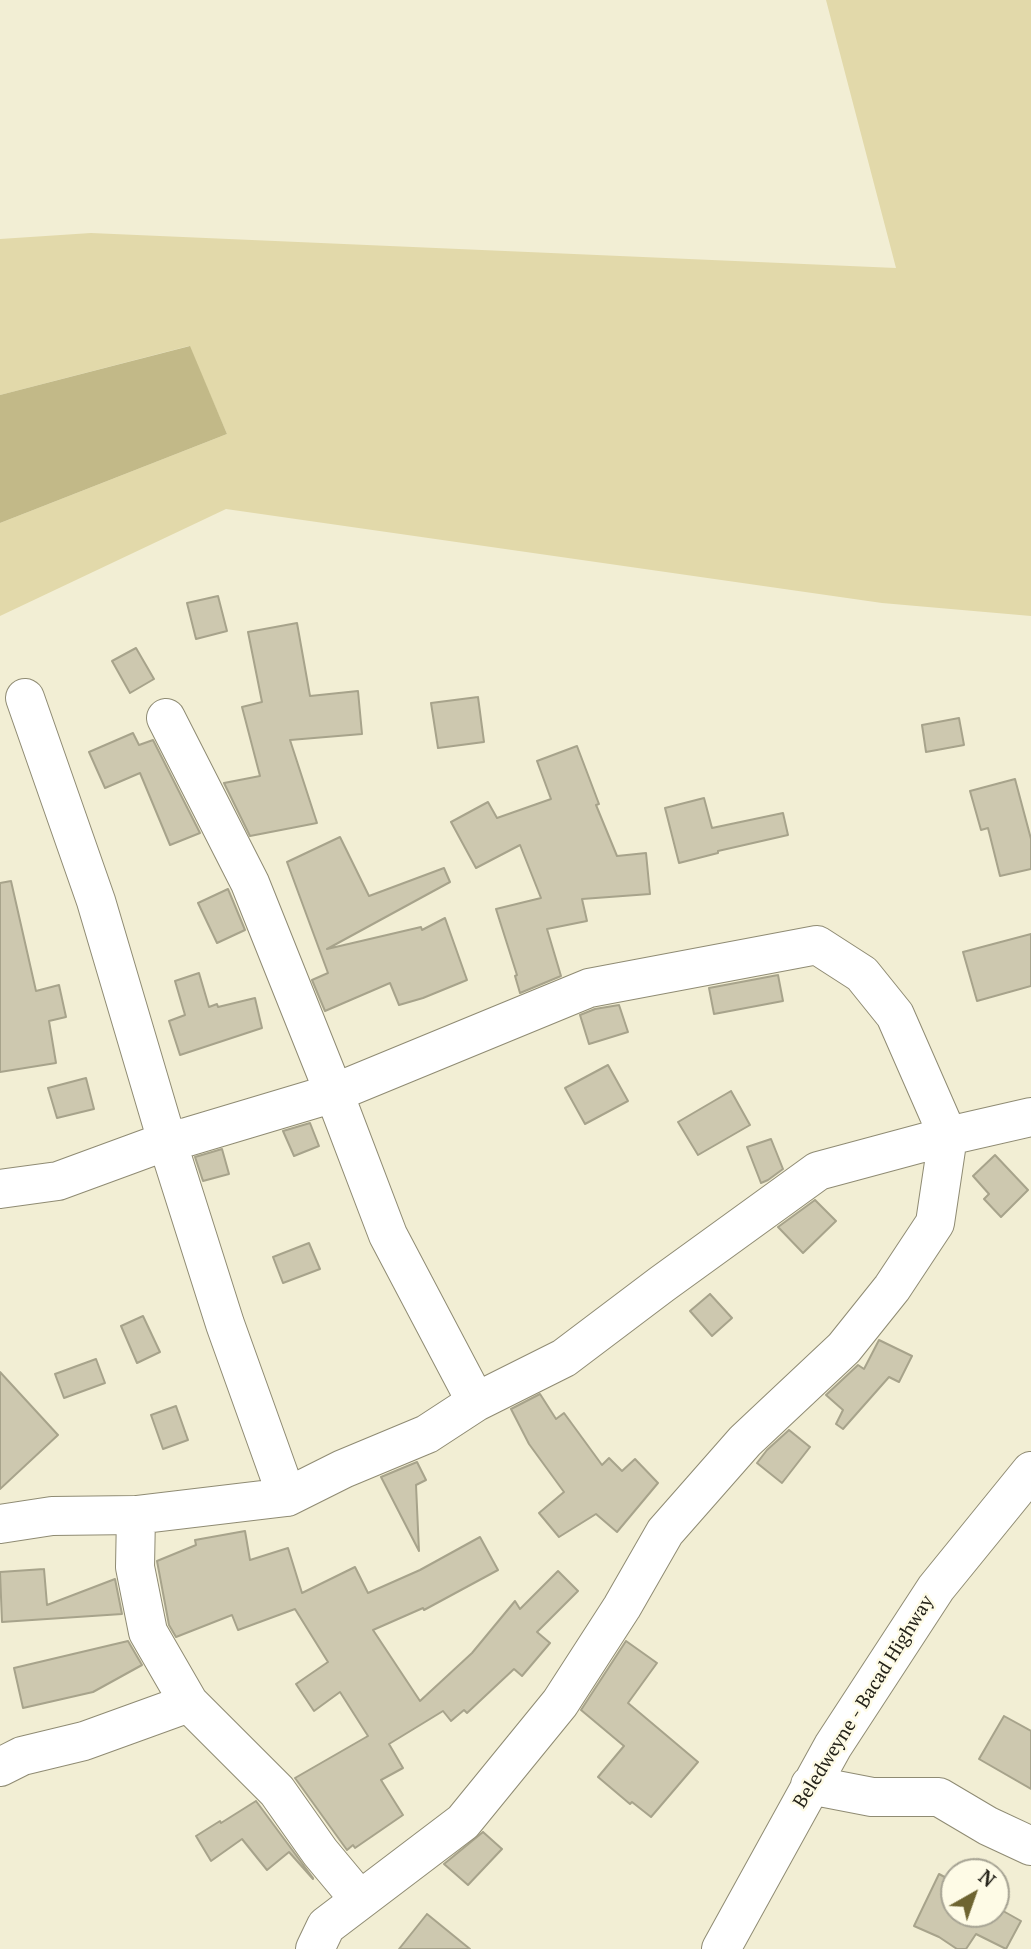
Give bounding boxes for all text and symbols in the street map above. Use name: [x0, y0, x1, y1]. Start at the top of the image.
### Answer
street label: Beledweyne - Bacad Highway: [789, 1592, 939, 1812]
north arrow: [940, 1858, 1010, 1928]
text: N: [974, 1864, 1001, 1892]

